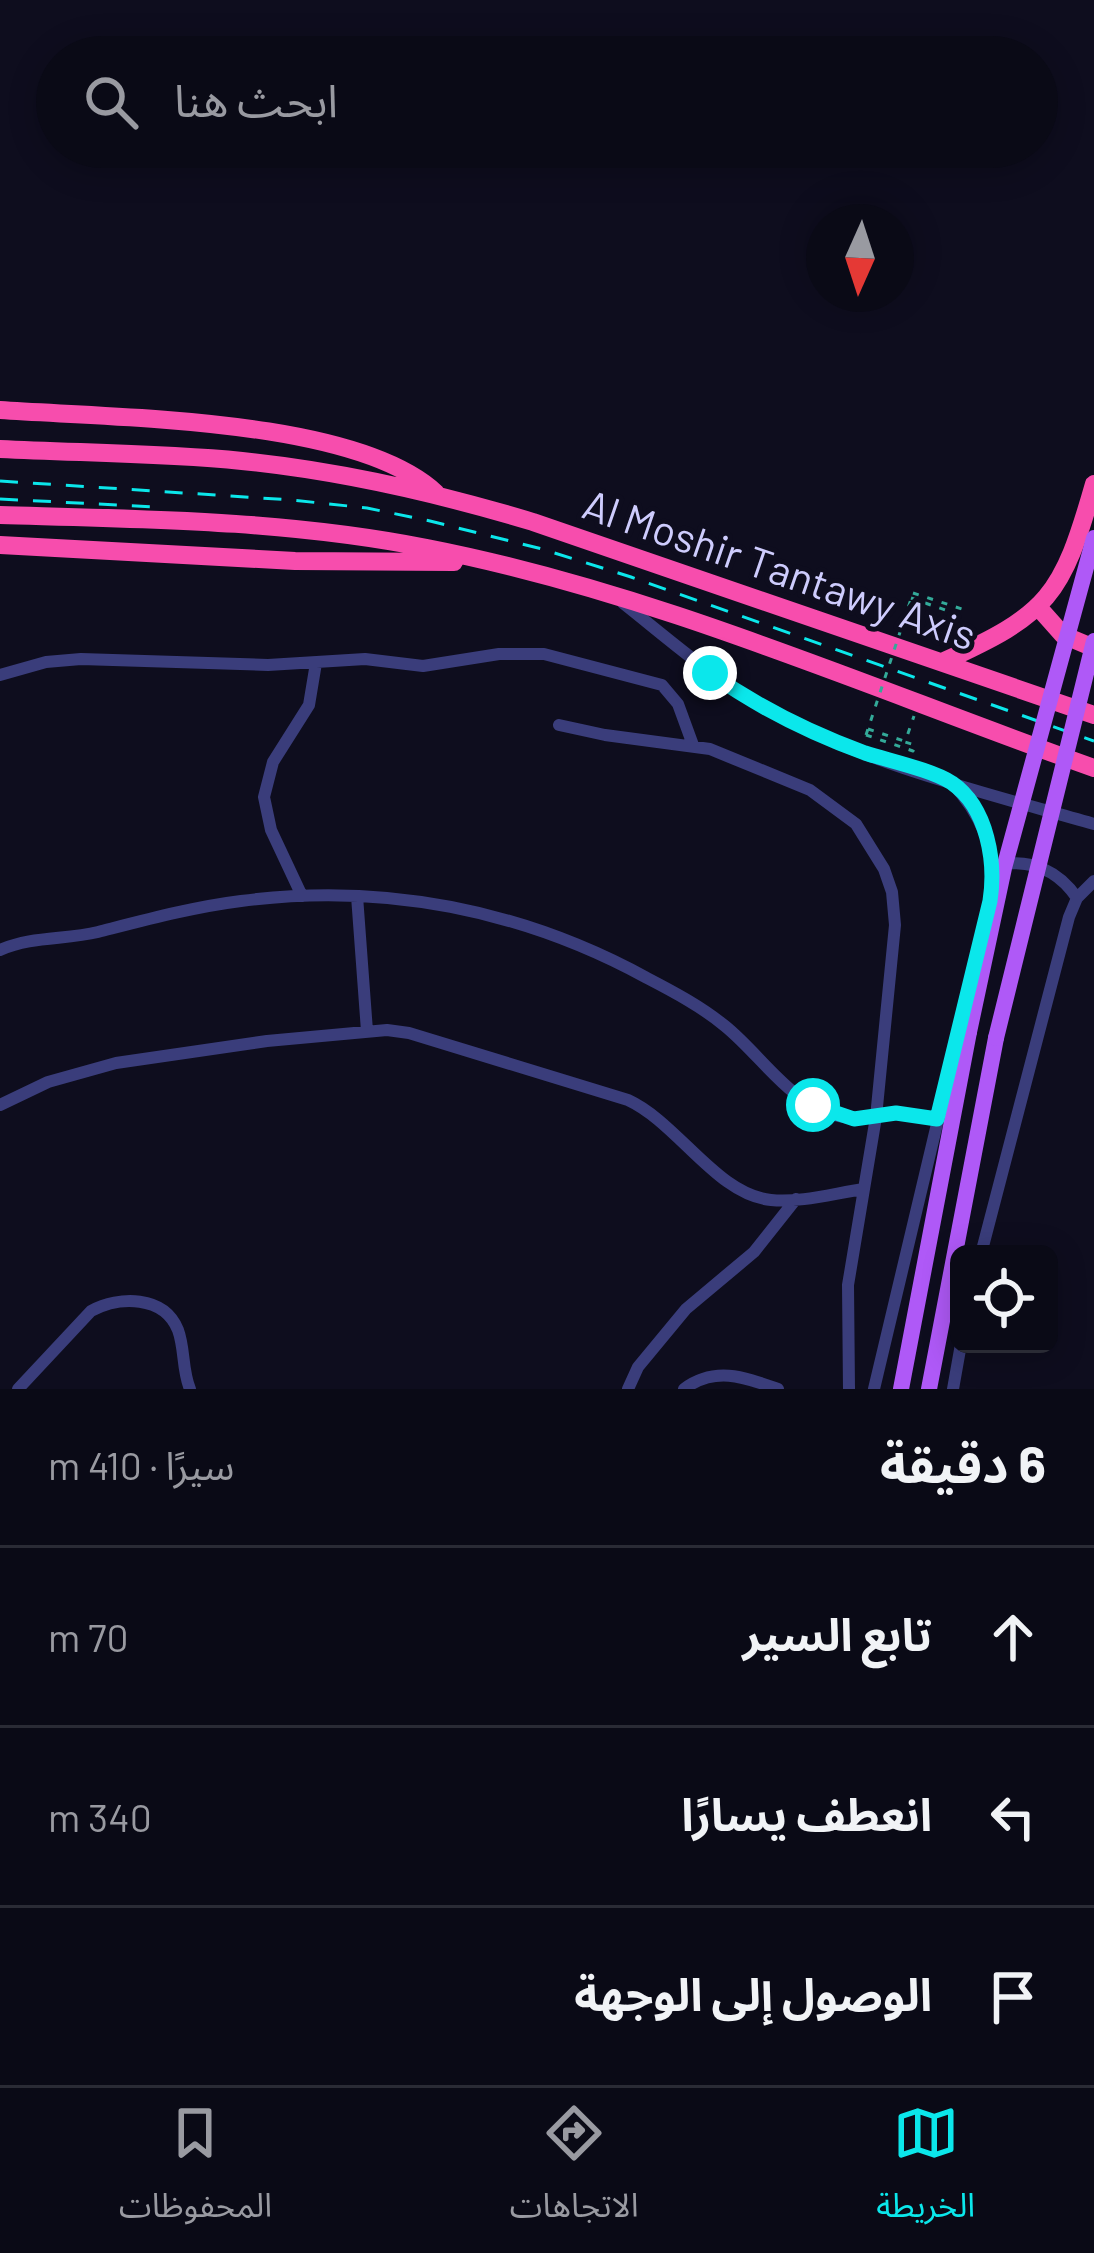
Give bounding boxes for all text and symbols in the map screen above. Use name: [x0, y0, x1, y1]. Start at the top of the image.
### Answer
search box: [36, 36, 1058, 168]
icon: search: [78, 69, 144, 135]
text: ابحث هنا: [174, 72, 338, 126]
north arrow: [806, 204, 914, 312]
street label: Al Moshir Tantawy Axis: [577, 477, 983, 660]
route end: [683, 646, 737, 700]
route start: [786, 1078, 840, 1132]
map controls: [950, 1245, 1058, 1353]
button: locate: [950, 1245, 1058, 1353]
text: 6 دقيقة: [880, 1432, 1046, 1493]
text: سيرًا · 410 m: [48, 1441, 234, 1488]
icon: ahead: [980, 1604, 1046, 1670]
text: تابع السير: [742, 1606, 932, 1660]
text: 70 m: [48, 1613, 129, 1660]
icon: left: [980, 1784, 1046, 1850]
text: انعطف يسارًا: [681, 1786, 932, 1840]
text: 340 m: [48, 1793, 152, 1840]
icon: arrive: [980, 1964, 1046, 2030]
text: الوصول إلى الوجهة: [574, 1966, 932, 2020]
tab: المحفوظات: [119, 2100, 272, 2241]
tab: الاتجاهات: [510, 2100, 639, 2241]
tab: الخريطة: [876, 2100, 975, 2241]

